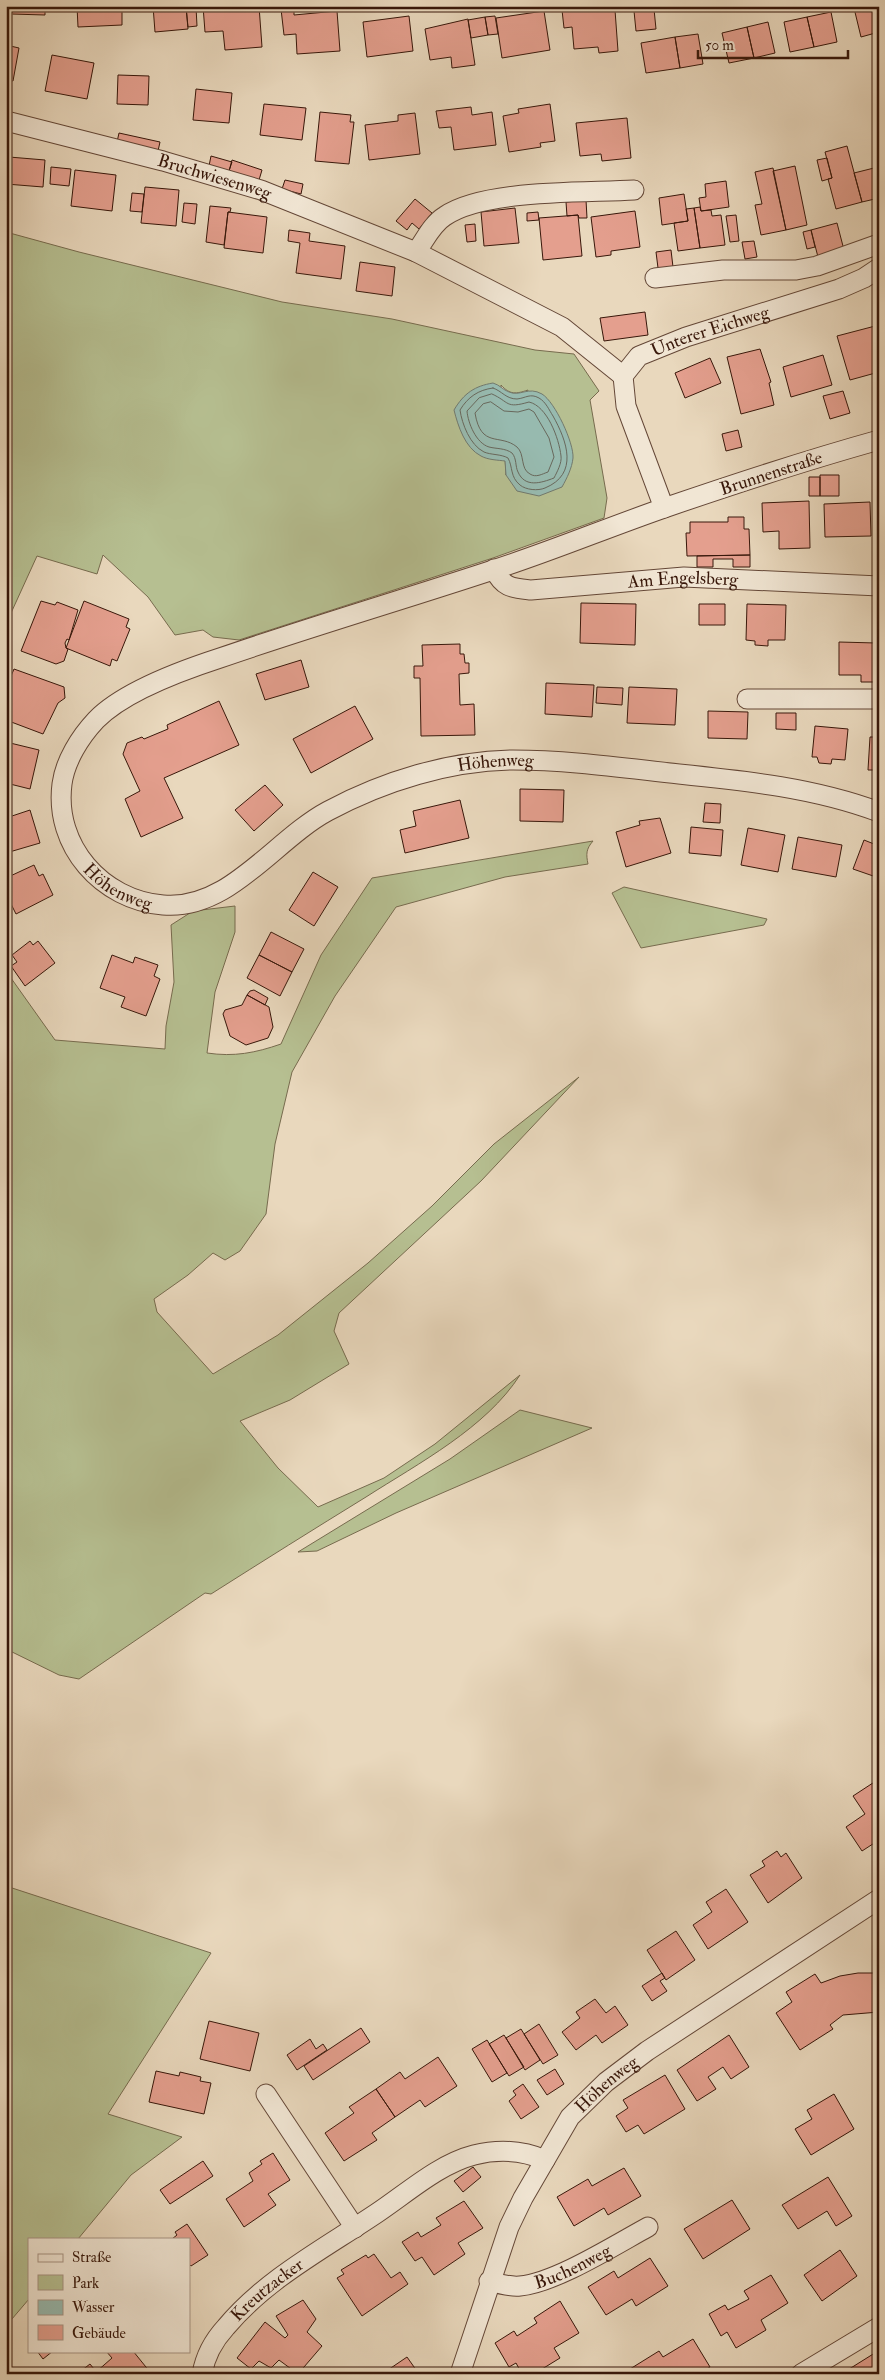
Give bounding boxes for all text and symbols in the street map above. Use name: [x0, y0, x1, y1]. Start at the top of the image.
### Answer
scale bar: [698, 28, 848, 60]
text: 50 m: [705, 36, 734, 55]
street label: Bruchwiesenweg: [155, 149, 276, 206]
street label: Unterer Eichweg: [648, 300, 773, 362]
street label: Brunnenstraße: [717, 446, 826, 501]
street label: Am Engelsberg: [626, 566, 740, 594]
street label: Höhenweg: [456, 749, 535, 777]
street label: Höhenweg: [78, 859, 155, 916]
street label: Höhenweg: [570, 2050, 644, 2118]
legend: [28, 2238, 190, 2352]
street label: Buchenweg: [532, 2239, 616, 2295]
text: Straße: [72, 2248, 111, 2267]
street label: Kreutzacker: [226, 2253, 308, 2327]
text: Park: [72, 2274, 99, 2293]
text: Wasser: [71, 2298, 115, 2317]
text: Gebäude: [72, 2324, 126, 2343]

